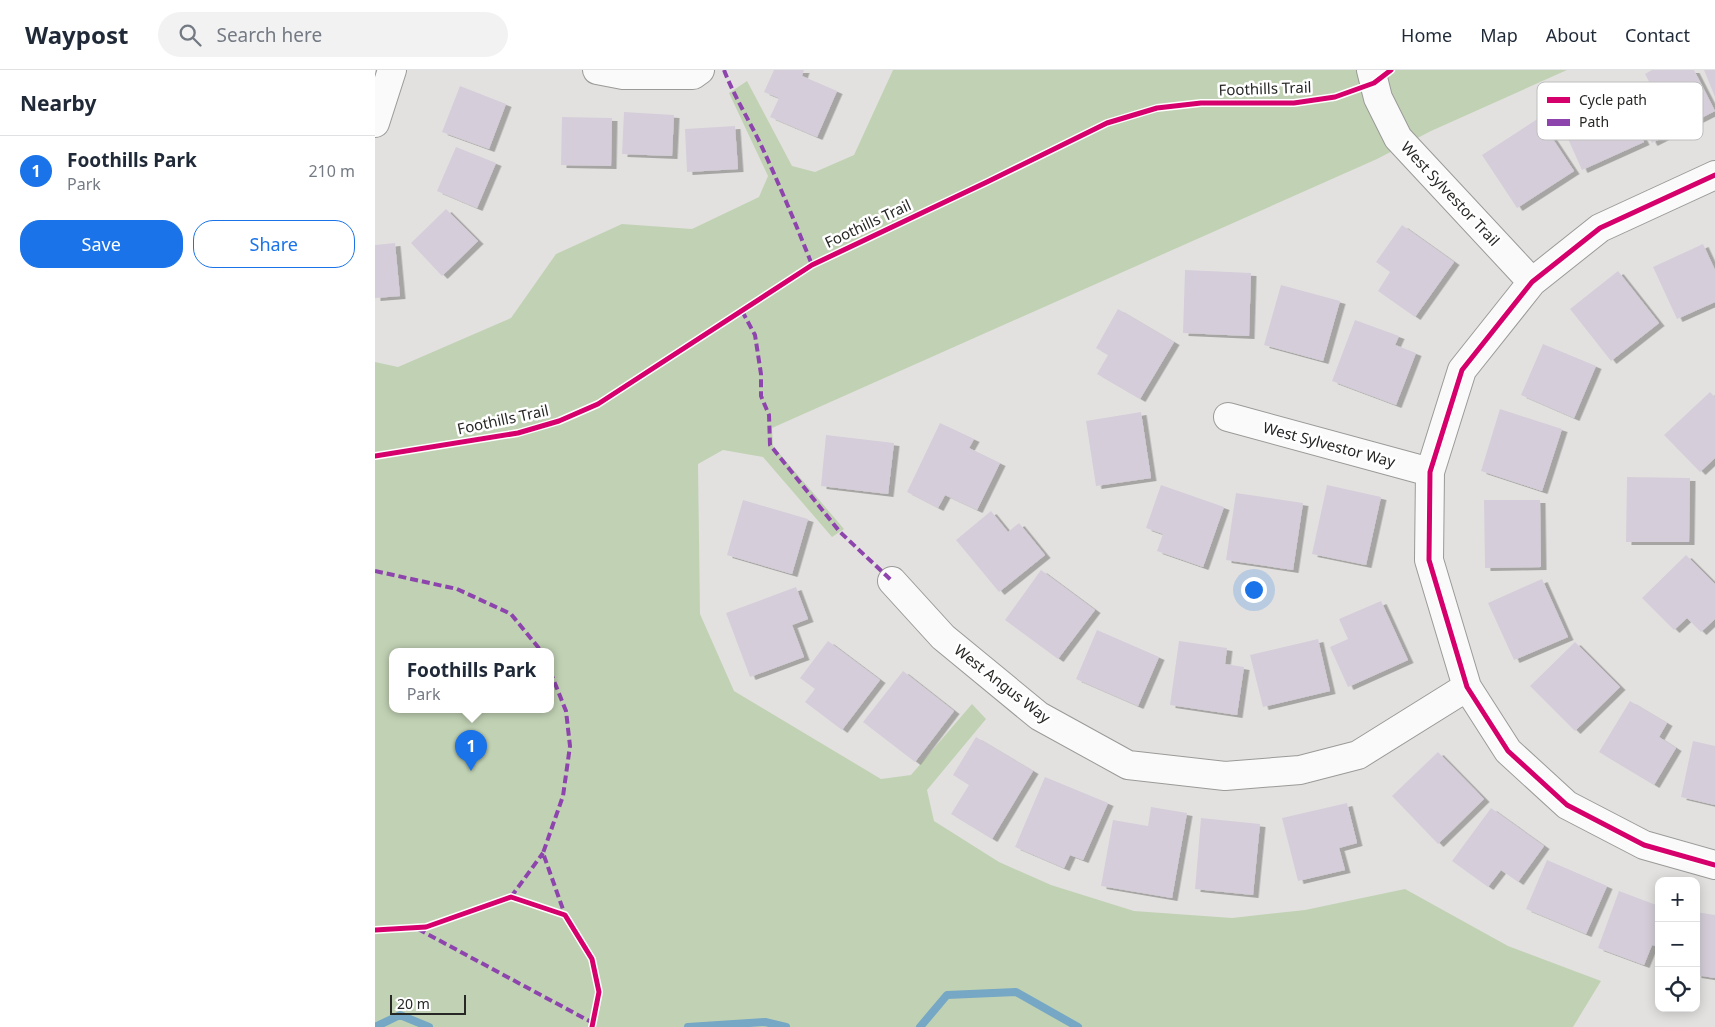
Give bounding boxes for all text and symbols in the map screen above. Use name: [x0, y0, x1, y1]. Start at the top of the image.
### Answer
search box: [158, 12, 508, 57]
text: Waypost: [25, 18, 128, 51]
icon: search: [176, 21, 204, 49]
text: Search here: [216, 22, 322, 48]
text: Home: [1401, 23, 1452, 47]
text: Map: [1480, 23, 1518, 47]
text: About: [1546, 23, 1597, 47]
text: Contact: [1625, 23, 1690, 47]
street label: Foothills Trail: [1218, 76, 1312, 100]
legend: [1537, 82, 1703, 140]
text: Nearby: [20, 89, 96, 117]
text: Cycle path: [1579, 90, 1647, 109]
text: Path: [1579, 112, 1609, 131]
street label: West Sylvestor Trail: [1397, 137, 1504, 250]
text: Foothills Park: [67, 147, 197, 173]
text: 1: [31, 160, 41, 182]
text: 210 m: [308, 160, 355, 182]
text: Park: [67, 173, 101, 195]
street label: Foothills Trail: [821, 194, 914, 252]
button: Save: [20, 220, 183, 268]
button: Share: [193, 220, 355, 268]
street label: Foothills Trail: [455, 400, 550, 438]
street label: West Sylvestor Way: [1261, 417, 1398, 471]
your location: [1241, 577, 1267, 603]
street label: West Angus Way: [950, 639, 1055, 727]
popup: [389, 648, 554, 713]
text: Foothills Park: [407, 657, 536, 683]
text: Park: [407, 683, 440, 705]
pin: 1: [455, 730, 487, 771]
map controls: [1655, 877, 1700, 1012]
button: +: [1655, 877, 1700, 922]
button: −: [1655, 922, 1700, 967]
button: locate: [1655, 967, 1700, 1012]
scale bar: [390, 992, 466, 1015]
text: 20 m: [397, 994, 430, 1013]

